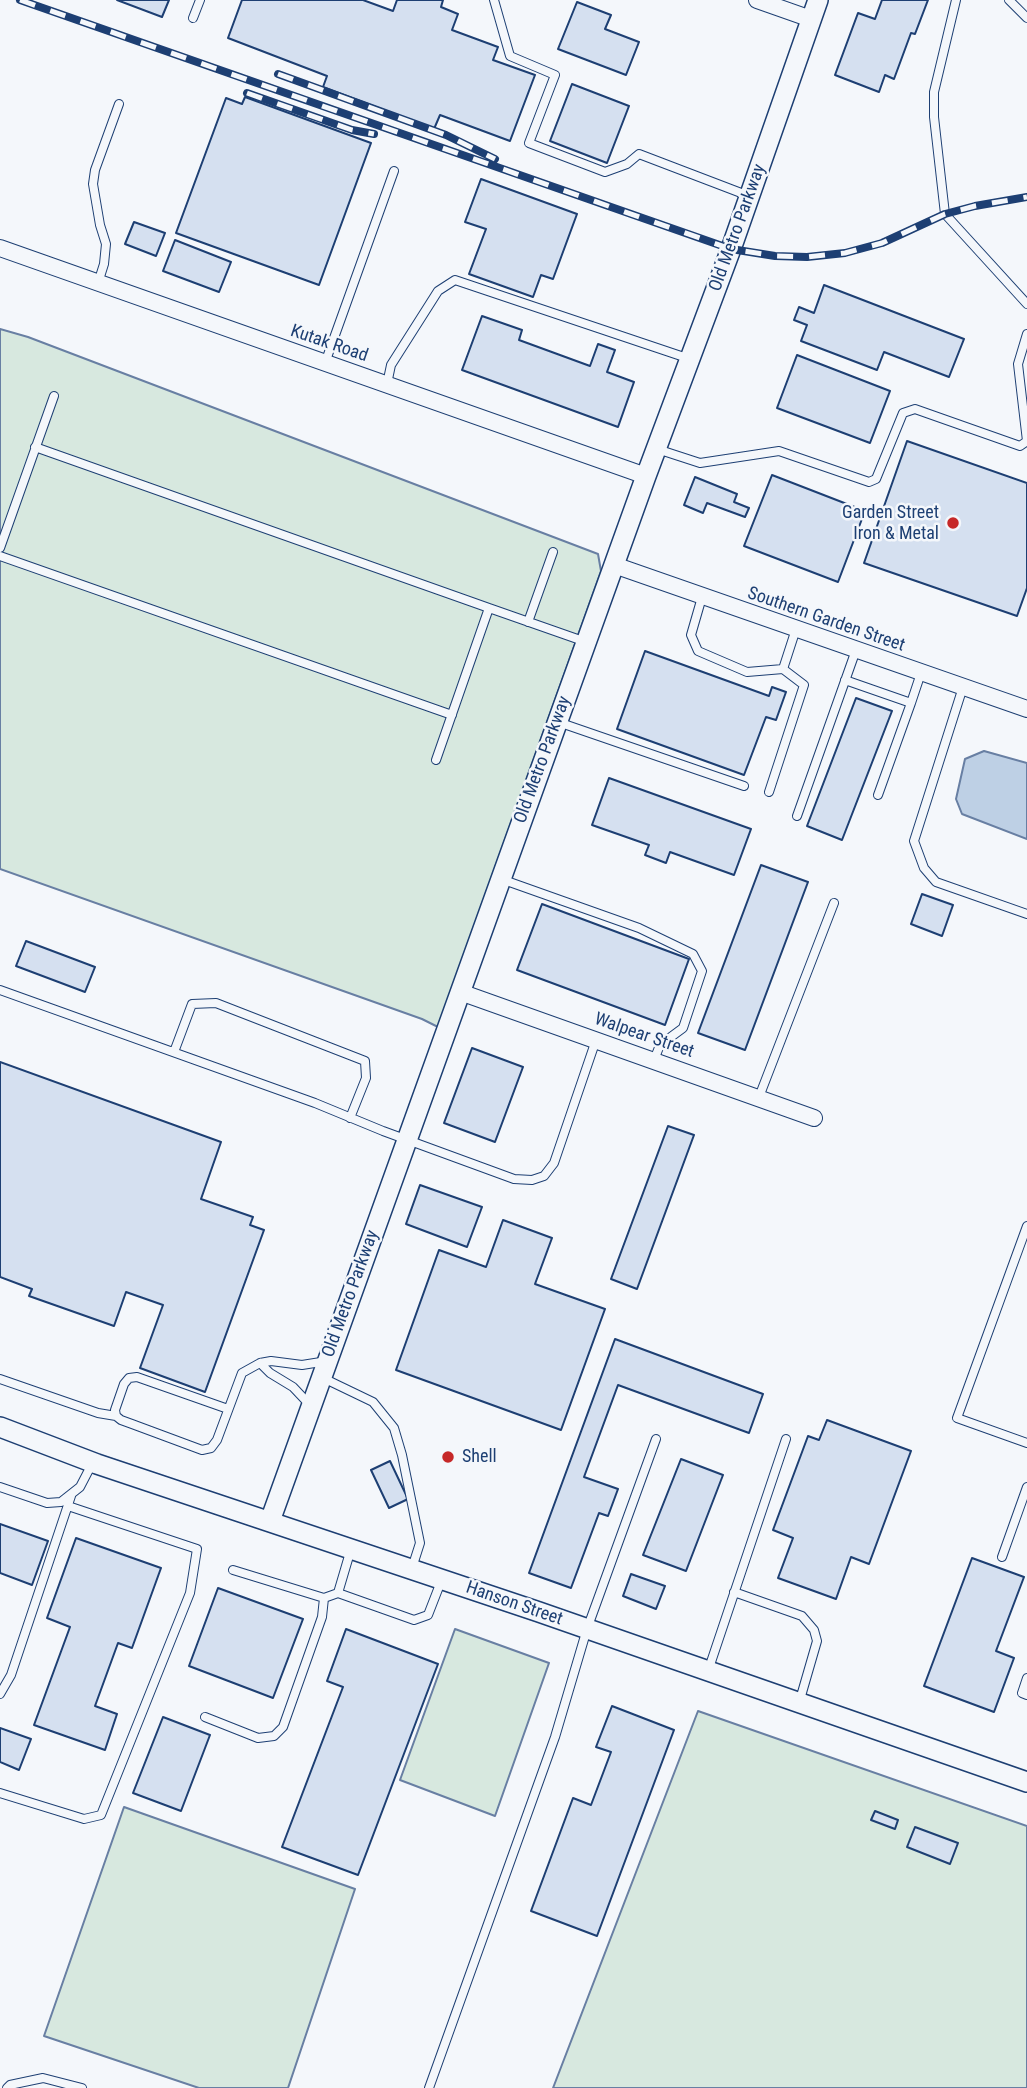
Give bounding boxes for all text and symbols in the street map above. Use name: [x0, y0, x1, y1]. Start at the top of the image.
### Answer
street label: Old Metro Parkway: [705, 162, 771, 294]
street label: Kutak Road: [287, 321, 371, 367]
place label: Garden Street Iron & Metal: [842, 502, 939, 544]
marker: Garden Street Iron & Metal: [945, 515, 961, 531]
street label: Southern Garden Street: [745, 583, 907, 657]
street label: Old Metro Parkway: [510, 694, 576, 826]
street label: Walpear Street: [591, 1009, 697, 1063]
street label: Old Metro Parkway: [318, 1228, 384, 1360]
place label: Shell: [462, 1446, 497, 1468]
marker: Shell: [440, 1449, 456, 1465]
street label: Hanson Street: [463, 1577, 565, 1631]

